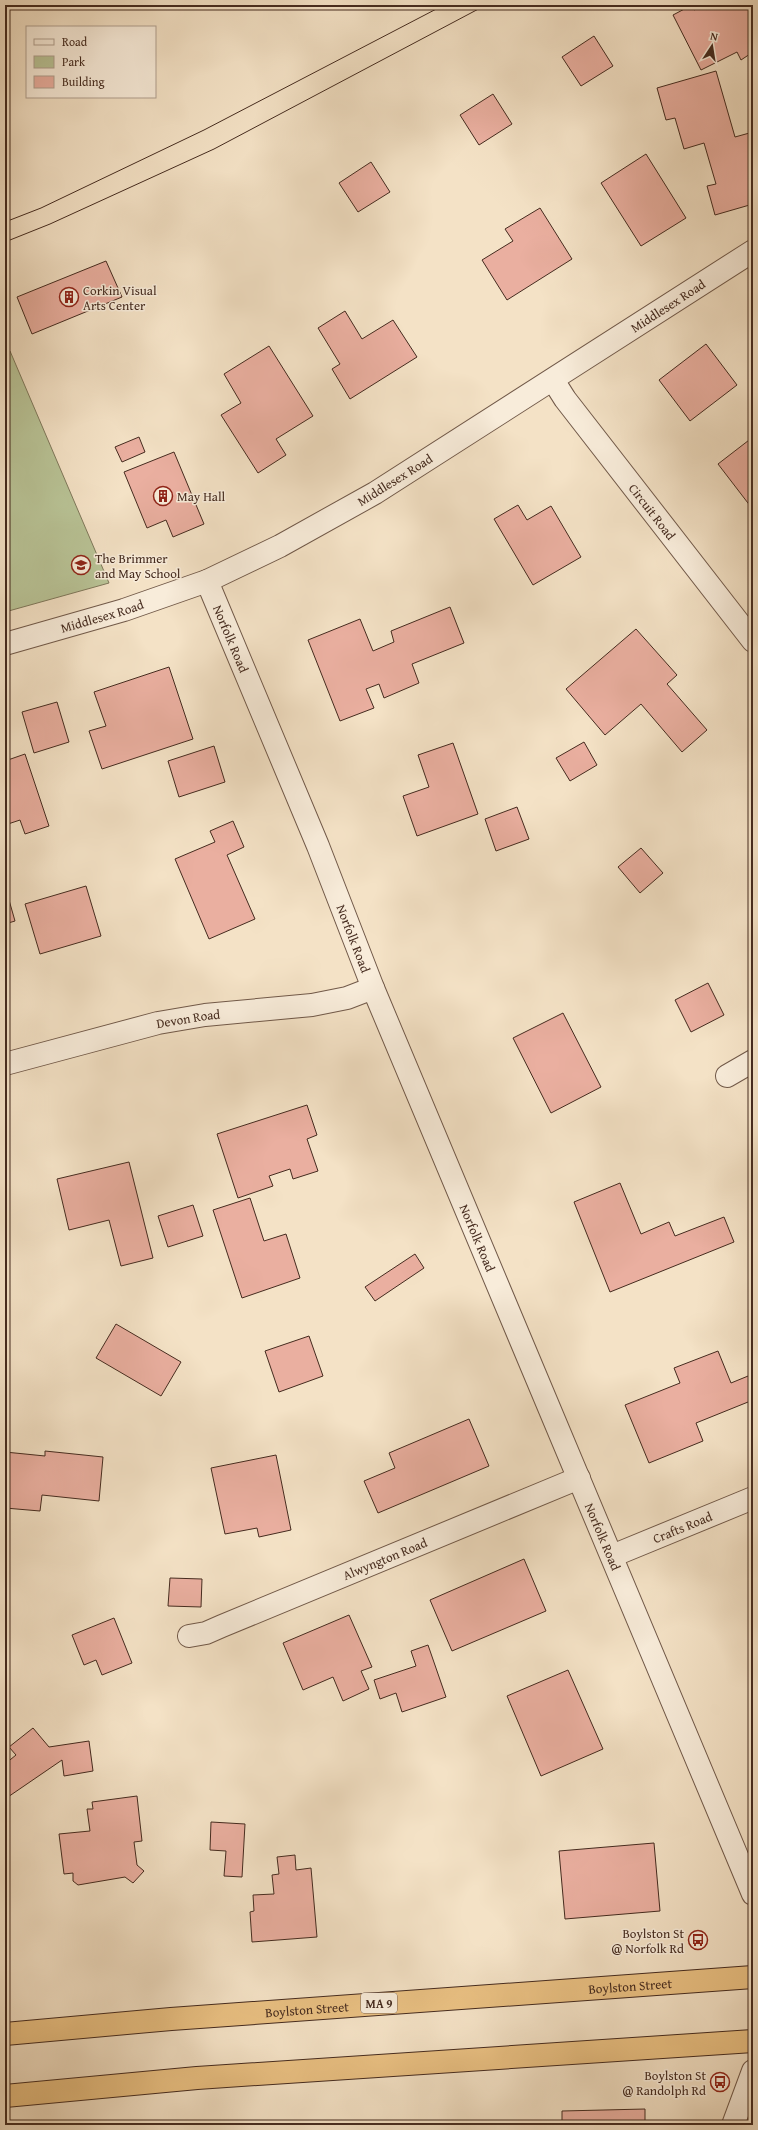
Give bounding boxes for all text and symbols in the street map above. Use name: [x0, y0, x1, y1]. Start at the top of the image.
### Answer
legend: [26, 26, 156, 98]
north arrow: [692, 26, 732, 66]
text: N: [709, 28, 720, 45]
text: Road: [62, 33, 88, 50]
text: Park: [62, 53, 86, 70]
text: Building: [62, 73, 105, 90]
street label: Middlesex Road: [627, 275, 709, 337]
place label: Corkin Visual Arts Center: [83, 281, 157, 315]
building icon: Corkin Visual Arts Center: [58, 286, 80, 308]
street label: Middlesex Road: [354, 449, 436, 511]
street label: Circuit Road: [624, 479, 681, 544]
building icon: May Hall: [152, 485, 174, 507]
place label: May Hall: [177, 487, 226, 506]
place label: The Brimmer and May School: [95, 549, 181, 583]
school or university icon: The Brimmer and May School: [70, 554, 92, 576]
street label: Middlesex Road: [58, 594, 146, 637]
street label: Norfolk Road: [209, 602, 254, 675]
street label: Norfolk Road: [332, 902, 376, 975]
street label: Devon Road: [155, 1004, 221, 1033]
street label: Norfolk Road: [455, 1201, 500, 1275]
street label: Norfolk Road: [580, 1500, 626, 1573]
street label: Crafts Road: [650, 1506, 715, 1548]
street label: Alwyngton Road: [340, 1533, 430, 1584]
place label: Boylston St @ Norfolk Rd: [612, 1924, 684, 1958]
bus stop icon: Boylston St @ Norfolk Rd: [687, 1929, 709, 1951]
street label: Boylston Street: [588, 1973, 673, 1998]
road number: MA 9: [361, 1993, 397, 2013]
street label: Boylston Street: [265, 1997, 350, 2022]
place label: Boylston St @ Randolph Rd: [623, 2066, 706, 2100]
bus stop icon: Boylston St @ Randolph Rd: [709, 2071, 731, 2093]

